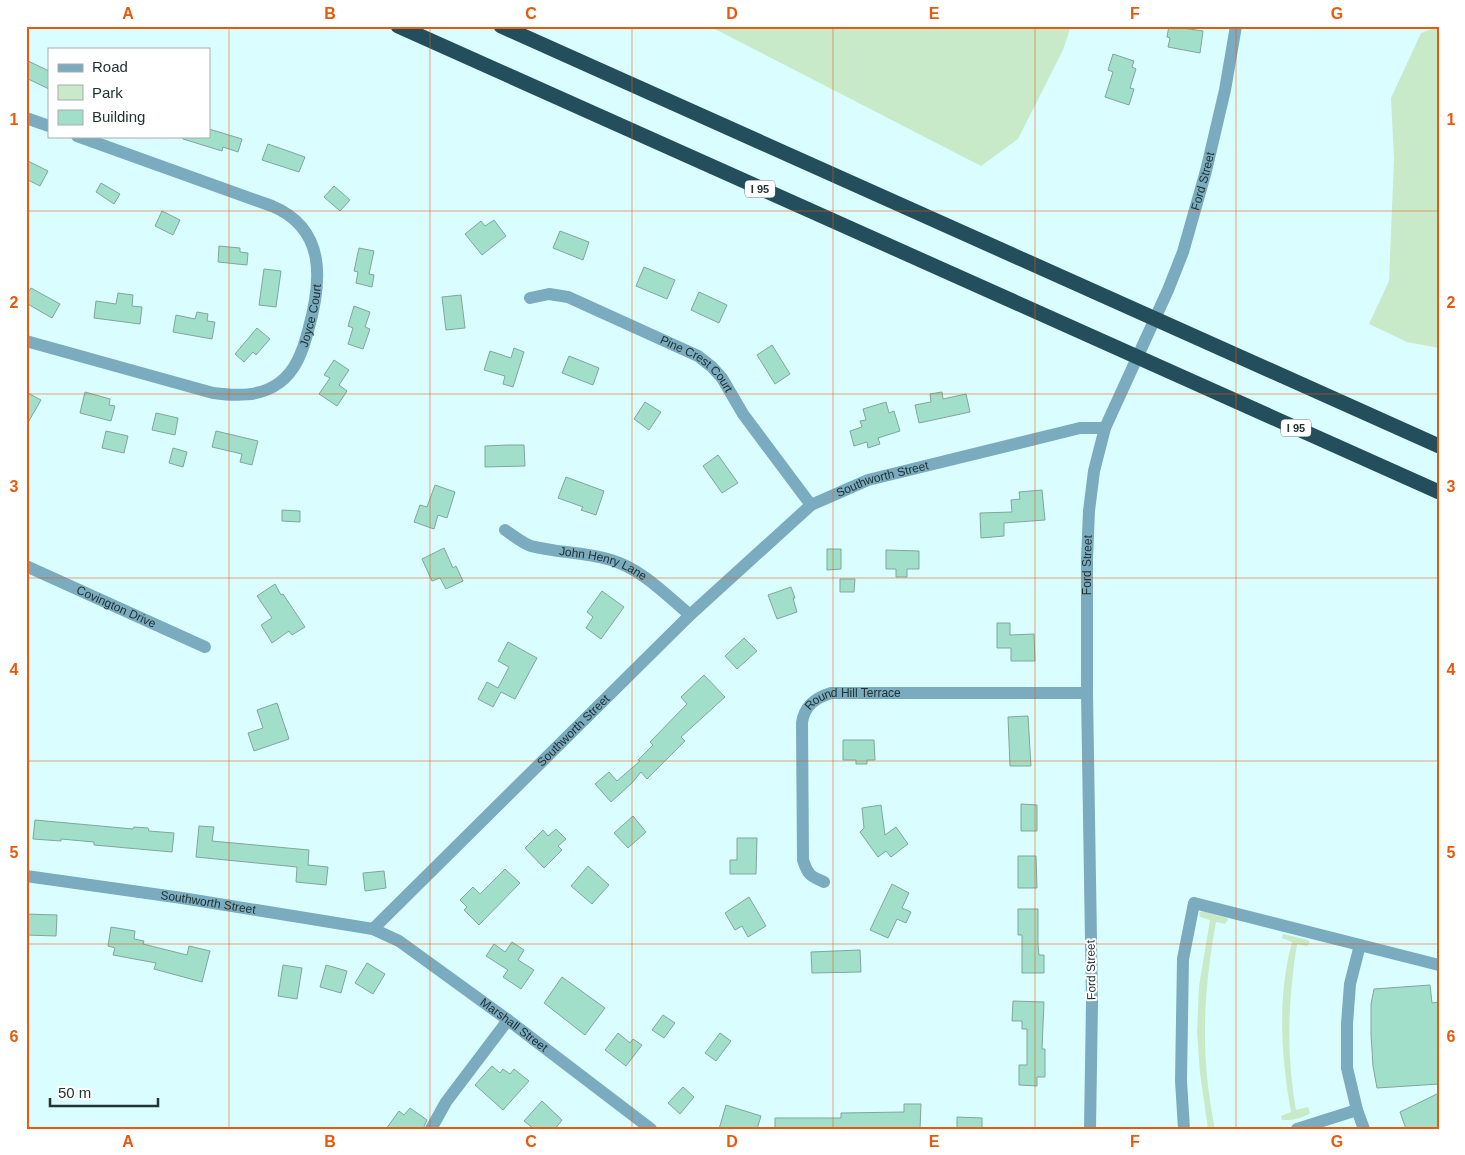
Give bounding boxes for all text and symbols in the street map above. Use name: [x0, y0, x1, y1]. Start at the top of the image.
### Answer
text: A: [122, 5, 134, 22]
text: B: [324, 5, 336, 22]
text: C: [525, 5, 537, 22]
text: D: [726, 5, 738, 22]
text: E: [929, 5, 940, 22]
text: F: [1130, 5, 1140, 22]
text: G: [1331, 5, 1343, 22]
legend: [48, 48, 210, 138]
text: Road: [92, 58, 128, 75]
text: Park: [92, 84, 123, 101]
text: Building: [92, 108, 145, 125]
text: 1: [10, 111, 19, 128]
text: 1: [1447, 111, 1456, 128]
street label: Ford Street: [1188, 150, 1217, 212]
road number: I 95: [745, 180, 775, 198]
street label: Joyce Court: [297, 283, 324, 349]
text: 2: [10, 294, 19, 311]
text: 2: [1447, 294, 1456, 311]
street label: Pine Crest Court: [658, 333, 736, 395]
road number: I 95: [1281, 419, 1311, 436]
street label: Southworth Street: [834, 458, 931, 500]
text: 3: [10, 478, 19, 495]
text: 3: [1447, 478, 1456, 495]
street label: Ford Street: [1080, 534, 1095, 595]
street label: John Henry Lane: [558, 544, 650, 584]
street label: Covington Drive: [74, 583, 158, 631]
text: 4: [10, 661, 19, 678]
text: 4: [1447, 661, 1456, 678]
street label: Round Hill Terrace: [802, 686, 901, 713]
street label: Southworth Street: [534, 691, 613, 769]
text: 5: [10, 844, 19, 861]
text: 5: [1447, 844, 1456, 861]
street label: Southworth Street: [160, 888, 257, 917]
street label: Ford Street: [1083, 939, 1099, 1000]
street label: Marshall Street: [477, 995, 551, 1055]
text: 6: [10, 1028, 19, 1045]
text: 6: [1447, 1028, 1456, 1045]
scale bar: [50, 1075, 158, 1107]
text: 50 m: [58, 1084, 91, 1101]
text: A: [122, 1133, 134, 1150]
text: B: [324, 1133, 336, 1150]
text: C: [525, 1133, 537, 1150]
text: D: [726, 1133, 738, 1150]
text: E: [929, 1133, 940, 1150]
text: F: [1130, 1133, 1140, 1150]
text: G: [1331, 1133, 1343, 1150]

